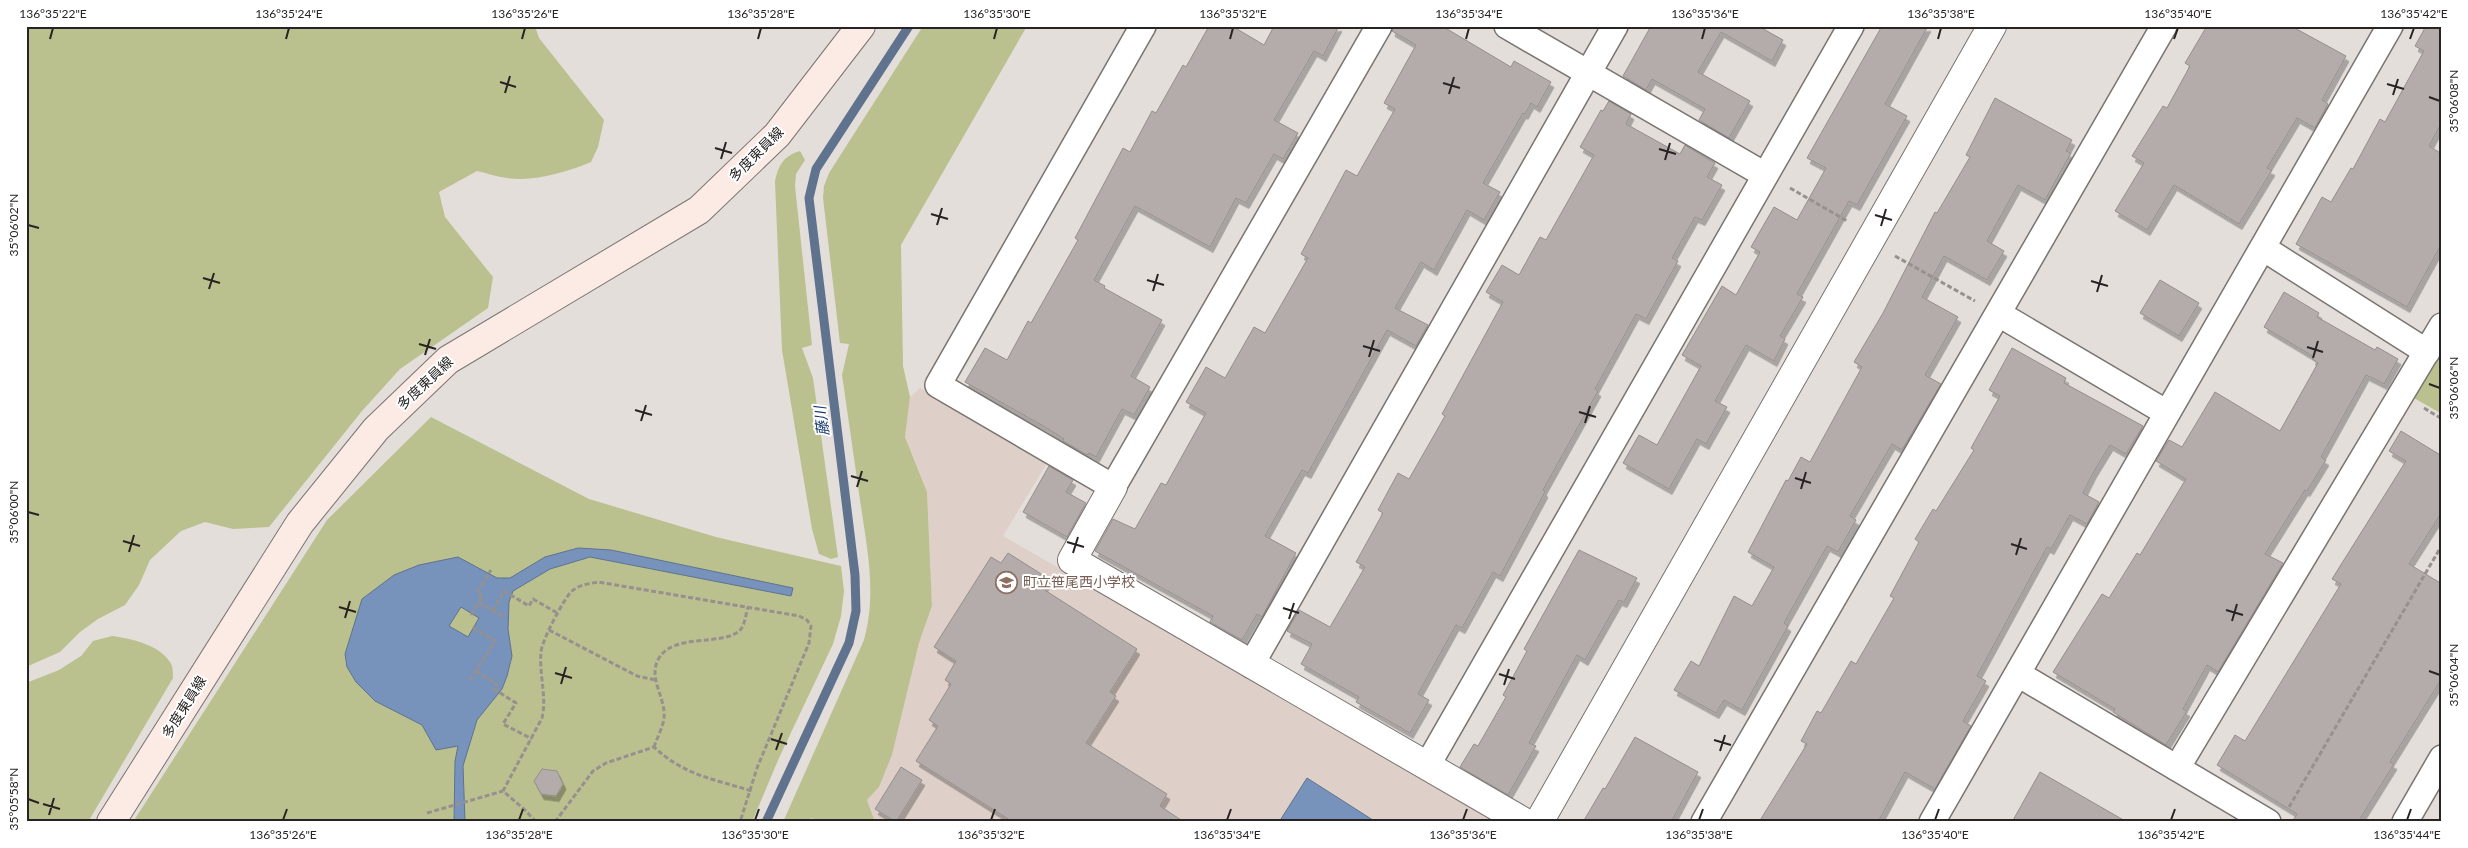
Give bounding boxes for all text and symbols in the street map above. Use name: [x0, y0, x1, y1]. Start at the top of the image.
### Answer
text: 136°35'22"E: [19, 6, 87, 21]
text: 136°35'24"E: [255, 6, 323, 21]
text: 136°35'26"E: [491, 6, 559, 21]
text: 136°35'28"E: [727, 6, 795, 21]
text: 136°35'30"E: [963, 6, 1031, 21]
text: 136°35'32"E: [1199, 6, 1267, 21]
text: 136°35'34"E: [1435, 6, 1503, 21]
text: 136°35'36"E: [1671, 6, 1739, 21]
text: 136°35'38"E: [1907, 6, 1975, 21]
text: 136°35'40"E: [2144, 6, 2212, 21]
text: 136°35'42"E: [2380, 6, 2448, 21]
text: 35°06'08"N: [2446, 70, 2461, 132]
street label: 多度東員線: [725, 123, 786, 184]
text: 35°06'02"N: [6, 194, 21, 256]
street label: 多度東員線: [393, 353, 456, 413]
text: 35°06'06"N: [2446, 357, 2461, 419]
water label: 藤川: [810, 403, 832, 437]
text: 35°06'00"N: [6, 481, 21, 543]
school or university icon: 町立笹尾西小学校: [995, 570, 1019, 594]
place label: 町立笹尾西小学校: [1023, 573, 1135, 590]
text: 35°06'04"N: [2446, 644, 2461, 706]
street label: 多度東員線: [158, 673, 209, 741]
text: 35°05'58"N: [6, 768, 21, 830]
text: 136°35'26"E: [249, 827, 317, 842]
text: 136°35'28"E: [485, 827, 553, 842]
text: 136°35'30"E: [721, 827, 789, 842]
text: 136°35'32"E: [957, 827, 1025, 842]
text: 136°35'34"E: [1193, 827, 1261, 842]
text: 136°35'36"E: [1429, 827, 1497, 842]
text: 136°35'38"E: [1665, 827, 1733, 842]
text: 136°35'40"E: [1901, 827, 1969, 842]
text: 136°35'42"E: [2137, 827, 2205, 842]
text: 136°35'44"E: [2373, 827, 2441, 842]

